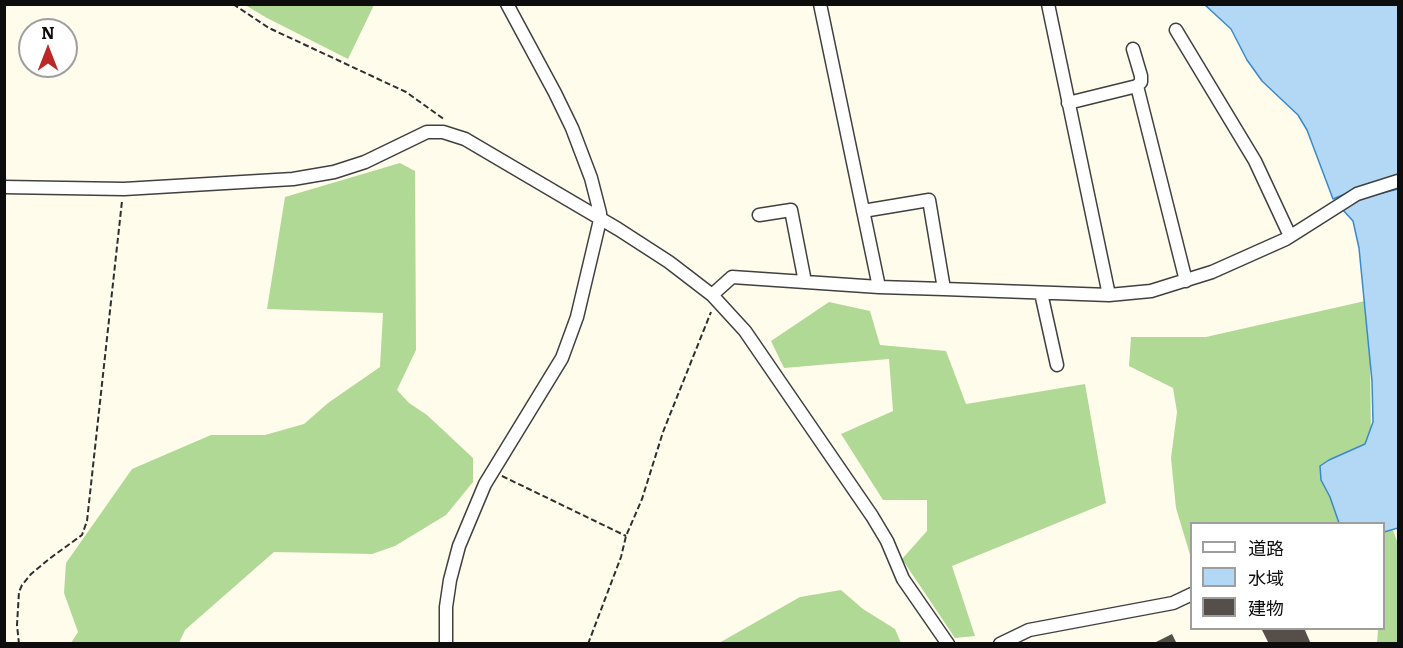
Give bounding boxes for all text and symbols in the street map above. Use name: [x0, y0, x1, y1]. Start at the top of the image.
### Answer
north arrow: [18, 18, 78, 78]
text: N: [41, 20, 55, 44]
legend: [1190, 522, 1385, 630]
text: 道路: [1248, 534, 1284, 561]
text: 水域: [1248, 564, 1284, 591]
text: 建物: [1248, 594, 1284, 621]

